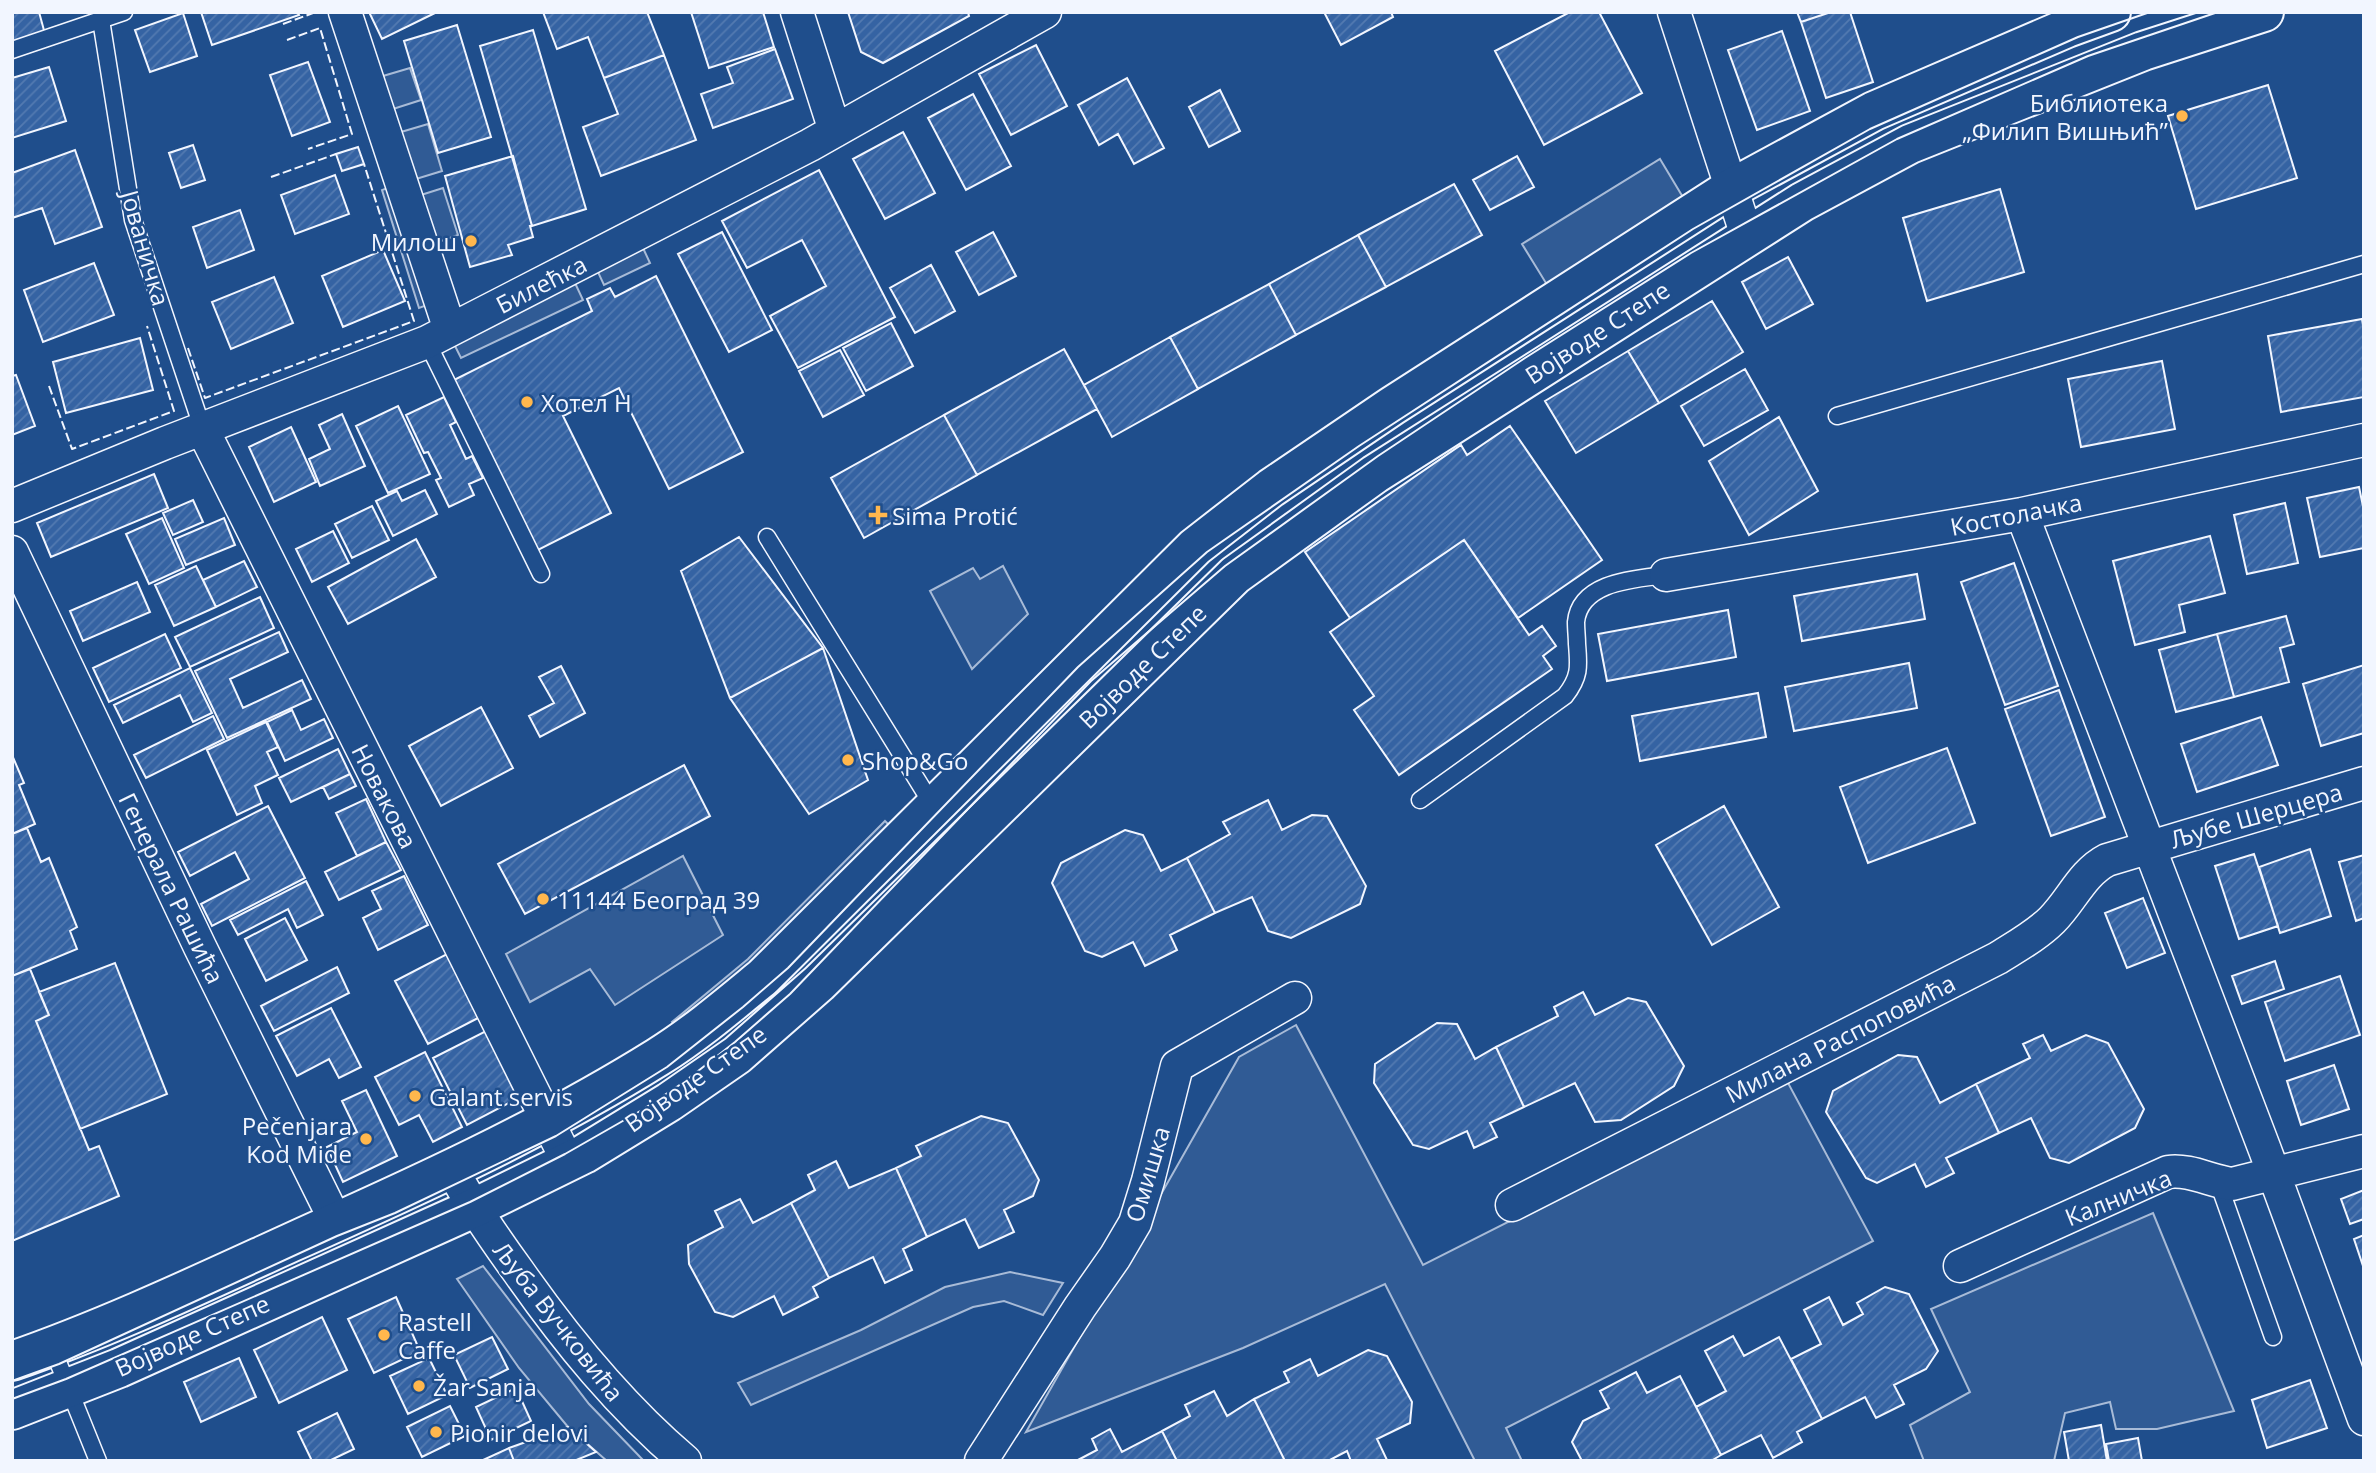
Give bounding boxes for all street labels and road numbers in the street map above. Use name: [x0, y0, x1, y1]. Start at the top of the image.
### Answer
street label: Јованичка: [113, 184, 178, 310]
street label: Билећка: [490, 247, 592, 321]
street label: Војводе Степе: [1518, 273, 1676, 391]
street label: Костолачка: [1947, 485, 2085, 543]
street label: Војводе Степе: [1071, 596, 1213, 736]
street label: Новакова: [345, 738, 425, 854]
street label: Љубе Шерцера: [2166, 775, 2346, 855]
street label: Генерала Рашића: [111, 787, 233, 989]
street label: Милана Распоповића: [1719, 966, 1961, 1110]
street label: Војводе Степе: [618, 1017, 772, 1139]
street label: Омишка: [1117, 1122, 1177, 1226]
street label: Калничка: [2060, 1161, 2176, 1233]
street label: Љуба Вучковића: [486, 1234, 632, 1408]
street label: Војводе Степе: [109, 1286, 275, 1384]

